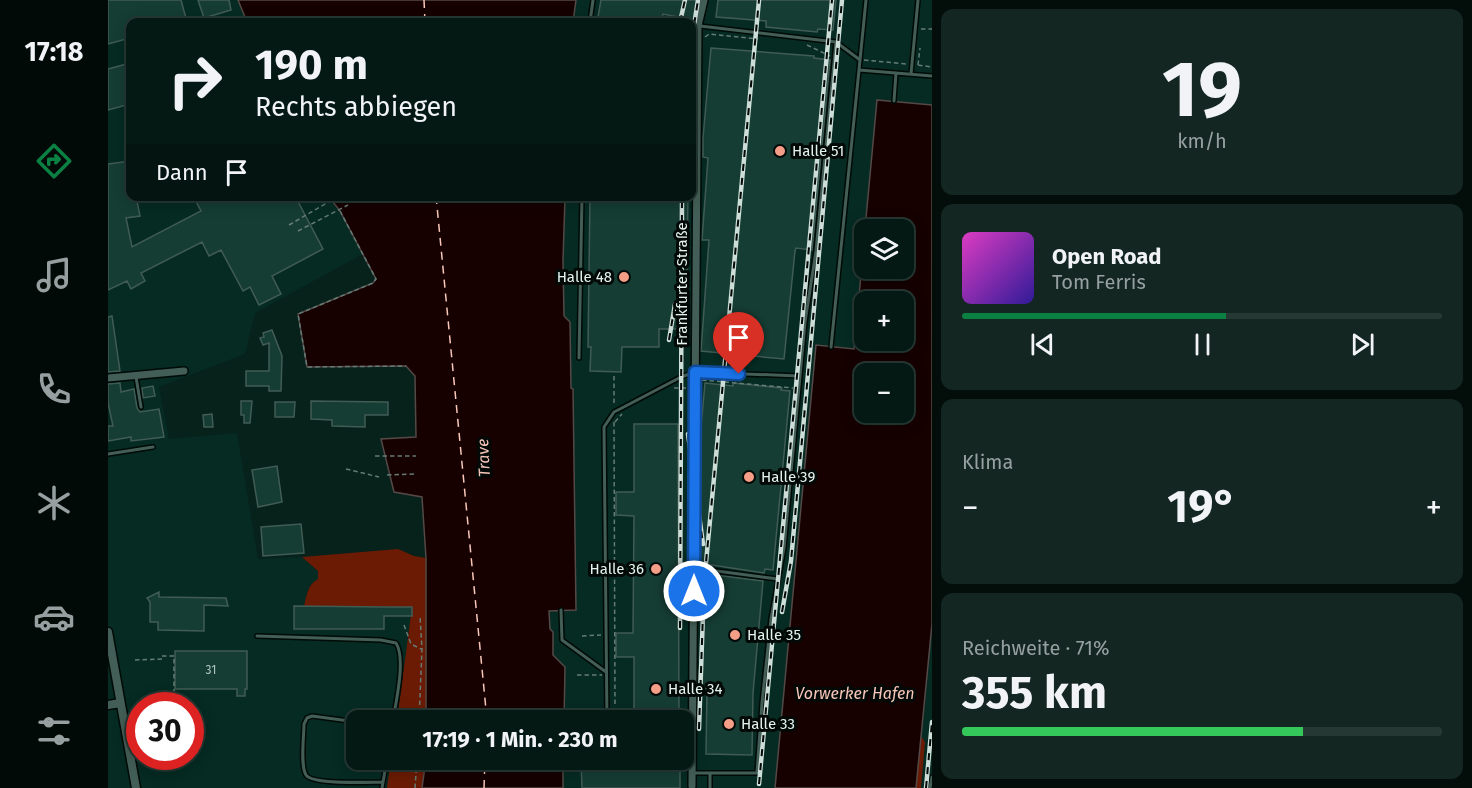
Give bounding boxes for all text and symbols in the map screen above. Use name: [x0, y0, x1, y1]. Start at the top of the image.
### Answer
text: 17:18: [25, 36, 83, 68]
text: 190 m: [255, 40, 368, 90]
icon: right: [156, 42, 234, 120]
text: 19: [1162, 43, 1242, 137]
text: Rechts abbiegen: [255, 91, 457, 123]
text: km/h: [1177, 129, 1227, 153]
icon: directions: [33, 140, 75, 182]
place label: Halle 51: [792, 142, 844, 160]
marker: Halle 51: [773, 144, 787, 158]
icon: arrive: [220, 156, 253, 189]
text: Dann: [156, 159, 208, 186]
map controls: [854, 219, 914, 423]
button: layers: [854, 219, 914, 279]
street label: Frankfurter Straße: [673, 222, 691, 346]
text: Open Road: [1052, 243, 1162, 270]
icon: music: [33, 254, 75, 296]
place label: Halle 48: [557, 268, 612, 286]
marker: Halle 48: [617, 270, 631, 284]
text: Tom Ferris: [1052, 270, 1146, 294]
button: +: [854, 291, 914, 351]
pin: [713, 312, 764, 374]
icon: arrive: [722, 321, 755, 354]
icon: previous: [1026, 328, 1059, 361]
icon: pause: [1186, 328, 1219, 361]
icon: next: [1346, 328, 1379, 361]
button: −: [854, 363, 914, 423]
icon: phone: [33, 368, 75, 410]
water label: Trave: [473, 438, 494, 478]
text: Klima: [962, 450, 1013, 474]
place label: Halle 39: [761, 468, 815, 486]
marker: Halle 39: [742, 470, 756, 484]
text: 19°: [1167, 480, 1237, 534]
icon: climate: [33, 482, 75, 524]
text: −: [962, 488, 979, 528]
text: +: [1426, 488, 1442, 528]
position arrow: [662, 559, 726, 623]
place label: Halle 36: [589, 560, 644, 578]
marker: Halle 36: [649, 562, 663, 576]
icon: car: [33, 596, 75, 638]
place label: Halle 35: [747, 626, 801, 644]
marker: Halle 35: [728, 628, 742, 642]
text: Reichweite · 71%: [962, 636, 1109, 660]
house number: 31: [206, 663, 216, 677]
text: 355 km: [962, 666, 1107, 720]
place label: Halle 34: [668, 680, 722, 698]
marker: Halle 34: [649, 682, 663, 696]
water label: Vorwerker Hafen: [795, 684, 915, 703]
speed limit sign: 30: [126, 692, 204, 770]
icon: filters: [33, 710, 75, 752]
place label: Halle 33: [741, 715, 795, 733]
marker: Halle 33: [722, 717, 736, 731]
text: 17:19 · 1 Min. · 230 m: [422, 726, 618, 753]

